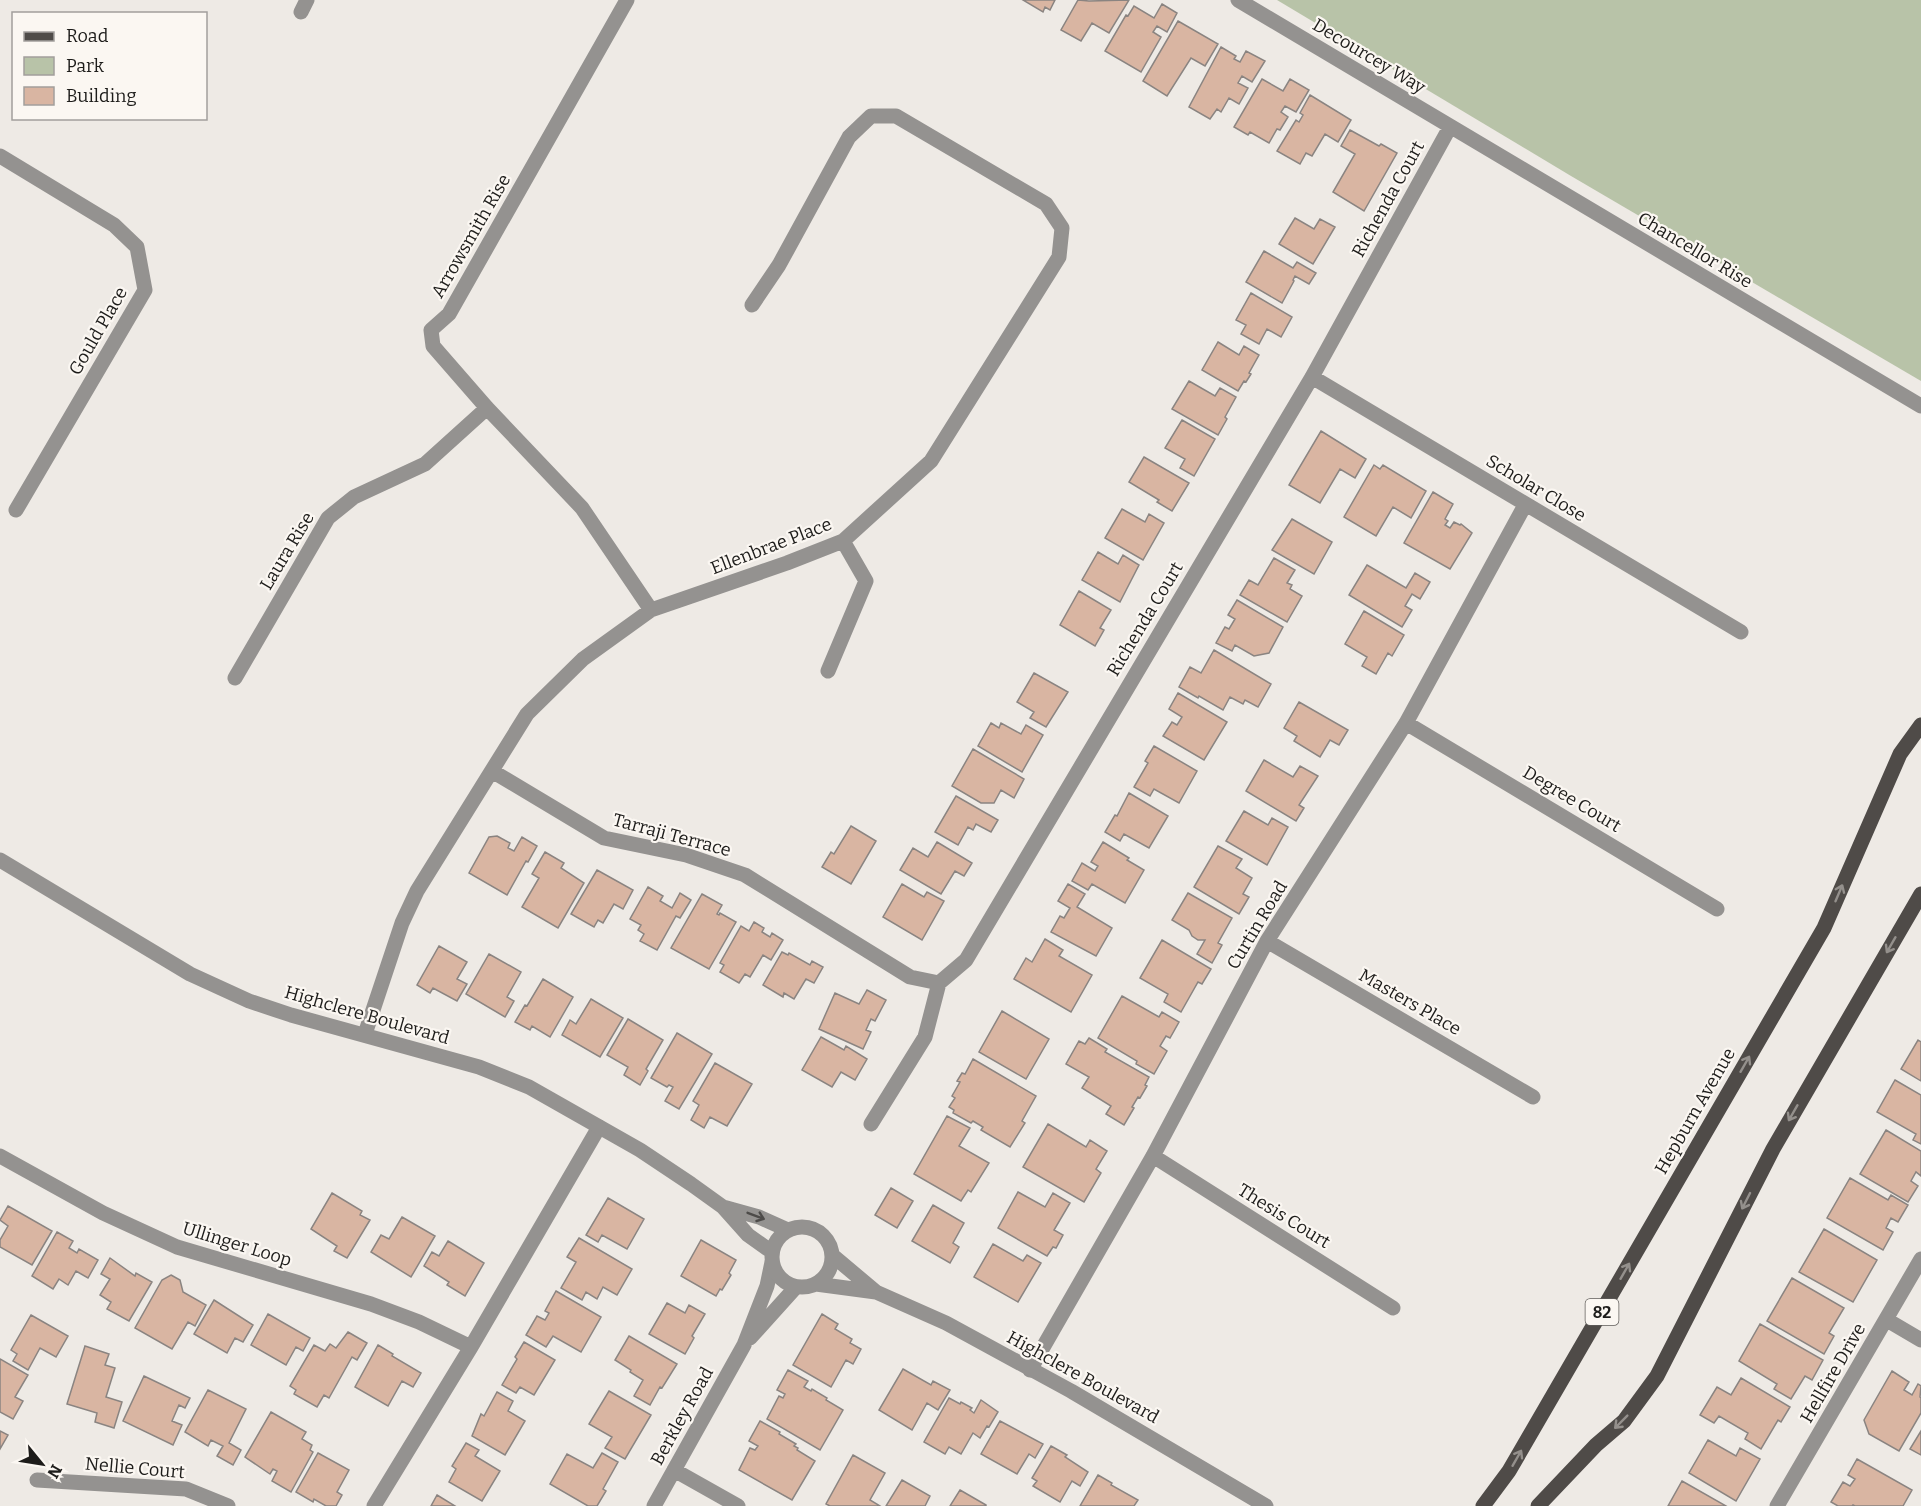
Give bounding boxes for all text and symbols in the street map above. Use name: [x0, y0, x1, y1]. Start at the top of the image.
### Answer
legend: [12, 12, 207, 120]
street label: Decourcey Way: [1309, 14, 1430, 99]
text: Road: [66, 25, 109, 47]
text: Park: [66, 55, 105, 77]
text: Building: [66, 85, 137, 107]
street label: Richenda Court: [1347, 137, 1429, 261]
street label: Arrowsmith Rise: [427, 170, 515, 302]
street label: Chancellor Rise: [1634, 207, 1756, 293]
street label: Gould Place: [64, 283, 132, 379]
street label: Scholar Close: [1482, 450, 1590, 526]
street label: Laura Rise: [255, 508, 319, 594]
street label: Ellenbrae Place: [707, 513, 835, 579]
street label: Richenda Court: [1102, 558, 1188, 680]
street label: Degree Court: [1519, 761, 1625, 837]
street label: Tarraji Terrace: [611, 809, 733, 861]
street label: Curtin Road: [1222, 876, 1292, 973]
one-way arrow: [1834, 885, 1846, 903]
one-way arrow: [1885, 936, 1897, 953]
street label: Masters Place: [1355, 964, 1465, 1040]
street label: Highclere Boulevard: [282, 981, 452, 1049]
street label: Hepburn Avenue: [1650, 1044, 1740, 1178]
one-way arrow: [1740, 1056, 1752, 1073]
one-way arrow: [1787, 1104, 1799, 1121]
street label: Thesis Court: [1234, 1179, 1335, 1253]
one-way arrow: [1740, 1191, 1752, 1209]
one-way arrow: [747, 1212, 765, 1223]
street label: Ullinger Loop: [180, 1217, 294, 1271]
one-way arrow: [1619, 1263, 1631, 1280]
road number: 82: [1586, 1299, 1618, 1325]
street label: Hellfire Drive: [1796, 1319, 1870, 1427]
street label: Highclere Boulevard: [1003, 1326, 1163, 1428]
street label: Berkley Road: [646, 1363, 718, 1469]
one-way arrow: [1614, 1415, 1629, 1430]
north arrow: [12, 1434, 72, 1494]
one-way arrow: [1511, 1450, 1523, 1467]
street label: Nellie Court: [84, 1453, 186, 1483]
text: N: [43, 1461, 66, 1481]

